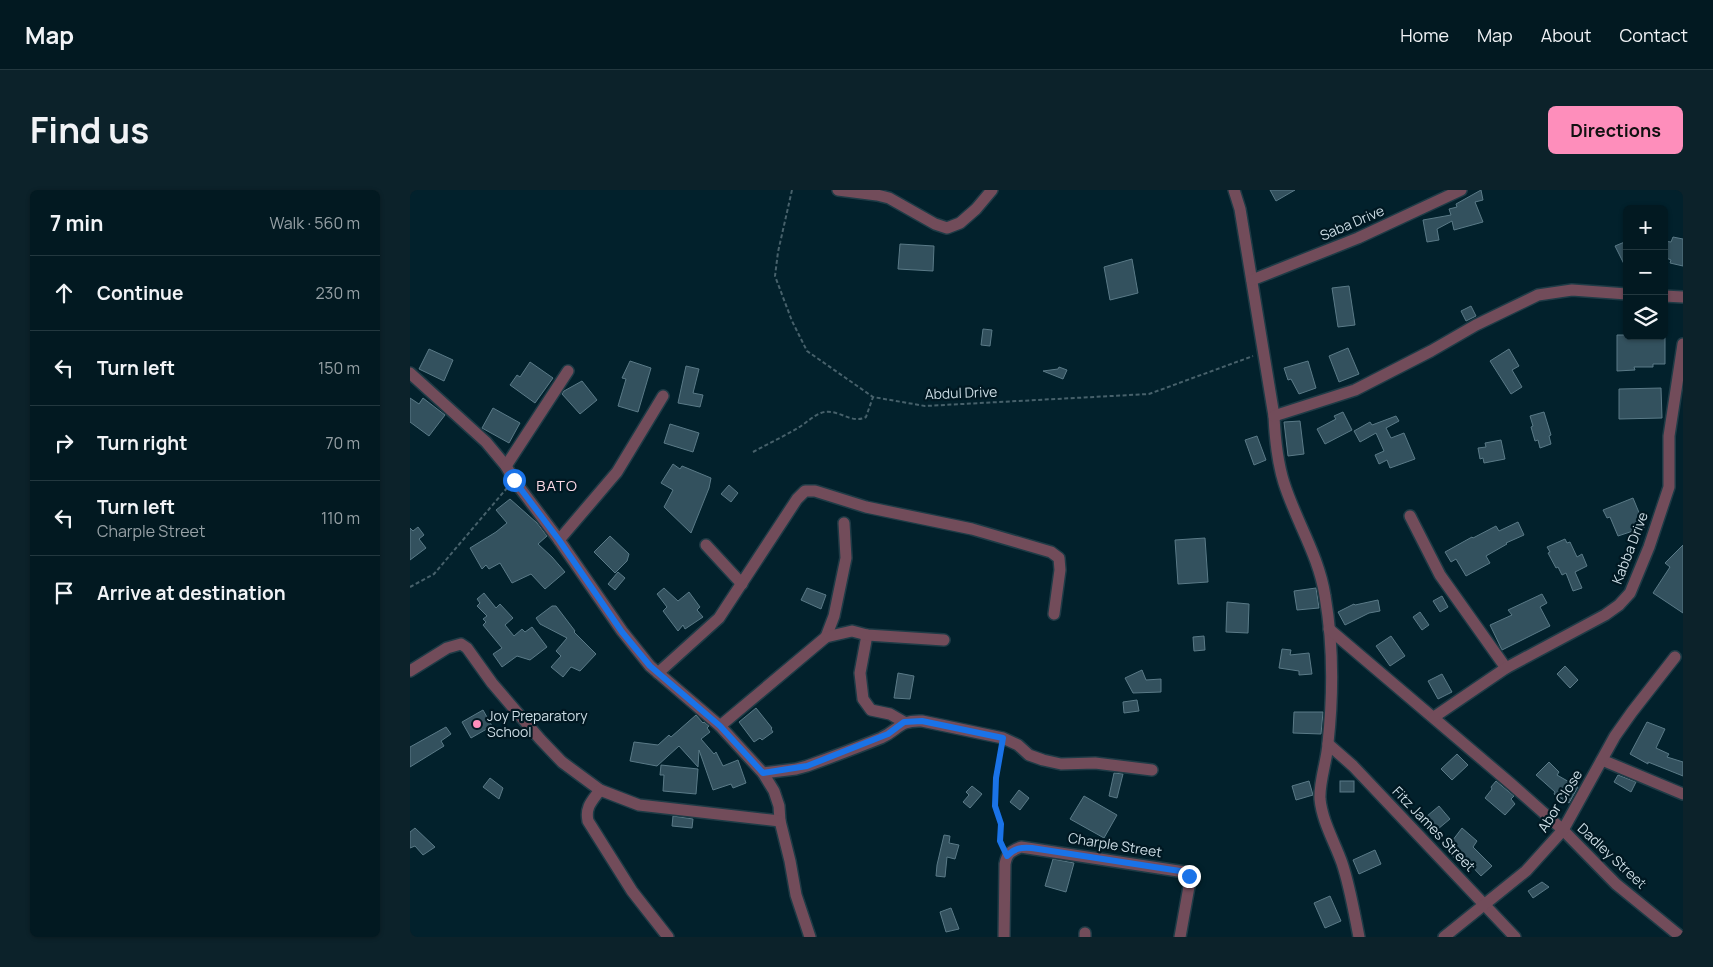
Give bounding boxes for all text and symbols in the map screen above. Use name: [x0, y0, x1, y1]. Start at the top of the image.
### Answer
text: Map: [25, 18, 74, 51]
text: Home: [1400, 23, 1449, 47]
text: Map: [1477, 23, 1513, 47]
text: About: [1541, 23, 1591, 47]
text: Contact: [1619, 23, 1688, 47]
text: Find us: [30, 106, 149, 154]
button: Directions: [1548, 106, 1683, 154]
street label: Saba Drive: [1317, 201, 1387, 245]
map controls: [1623, 205, 1668, 340]
button: +: [1623, 205, 1668, 250]
text: 7 min: [50, 209, 103, 237]
text: Walk · 560 m: [269, 212, 360, 234]
button: −: [1623, 250, 1668, 295]
icon: ahead: [50, 279, 78, 307]
text: Continue: [97, 280, 183, 306]
text: 230 m: [316, 282, 360, 304]
button: layers: [1623, 295, 1668, 340]
icon: left: [50, 354, 78, 382]
text: Turn left: [97, 355, 175, 381]
text: 150 m: [318, 357, 360, 379]
street label: Abdul Drive: [924, 382, 998, 403]
icon: right: [50, 429, 78, 457]
text: Turn right: [97, 430, 187, 456]
text: 70 m: [325, 432, 360, 454]
route start: [503, 469, 526, 492]
district label: BATO: [536, 475, 578, 496]
text: Turn left: [97, 494, 175, 520]
icon: left: [50, 504, 78, 532]
text: 110 m: [321, 507, 360, 529]
street label: Kabba Drive: [1607, 509, 1652, 587]
text: Charple Street: [97, 520, 205, 542]
icon: arrive: [50, 579, 78, 607]
text: Arrive at destination: [97, 580, 286, 606]
place label: Joy Preparatory School: [487, 706, 588, 741]
marker: Joy Preparatory School: [471, 718, 483, 730]
street label: Abor Close: [1533, 766, 1586, 836]
street label: Fitz James Street: [1389, 782, 1480, 876]
street label: Dadley Street: [1574, 819, 1651, 893]
street label: Charple Street: [1067, 828, 1164, 861]
route end: [1178, 865, 1201, 888]

